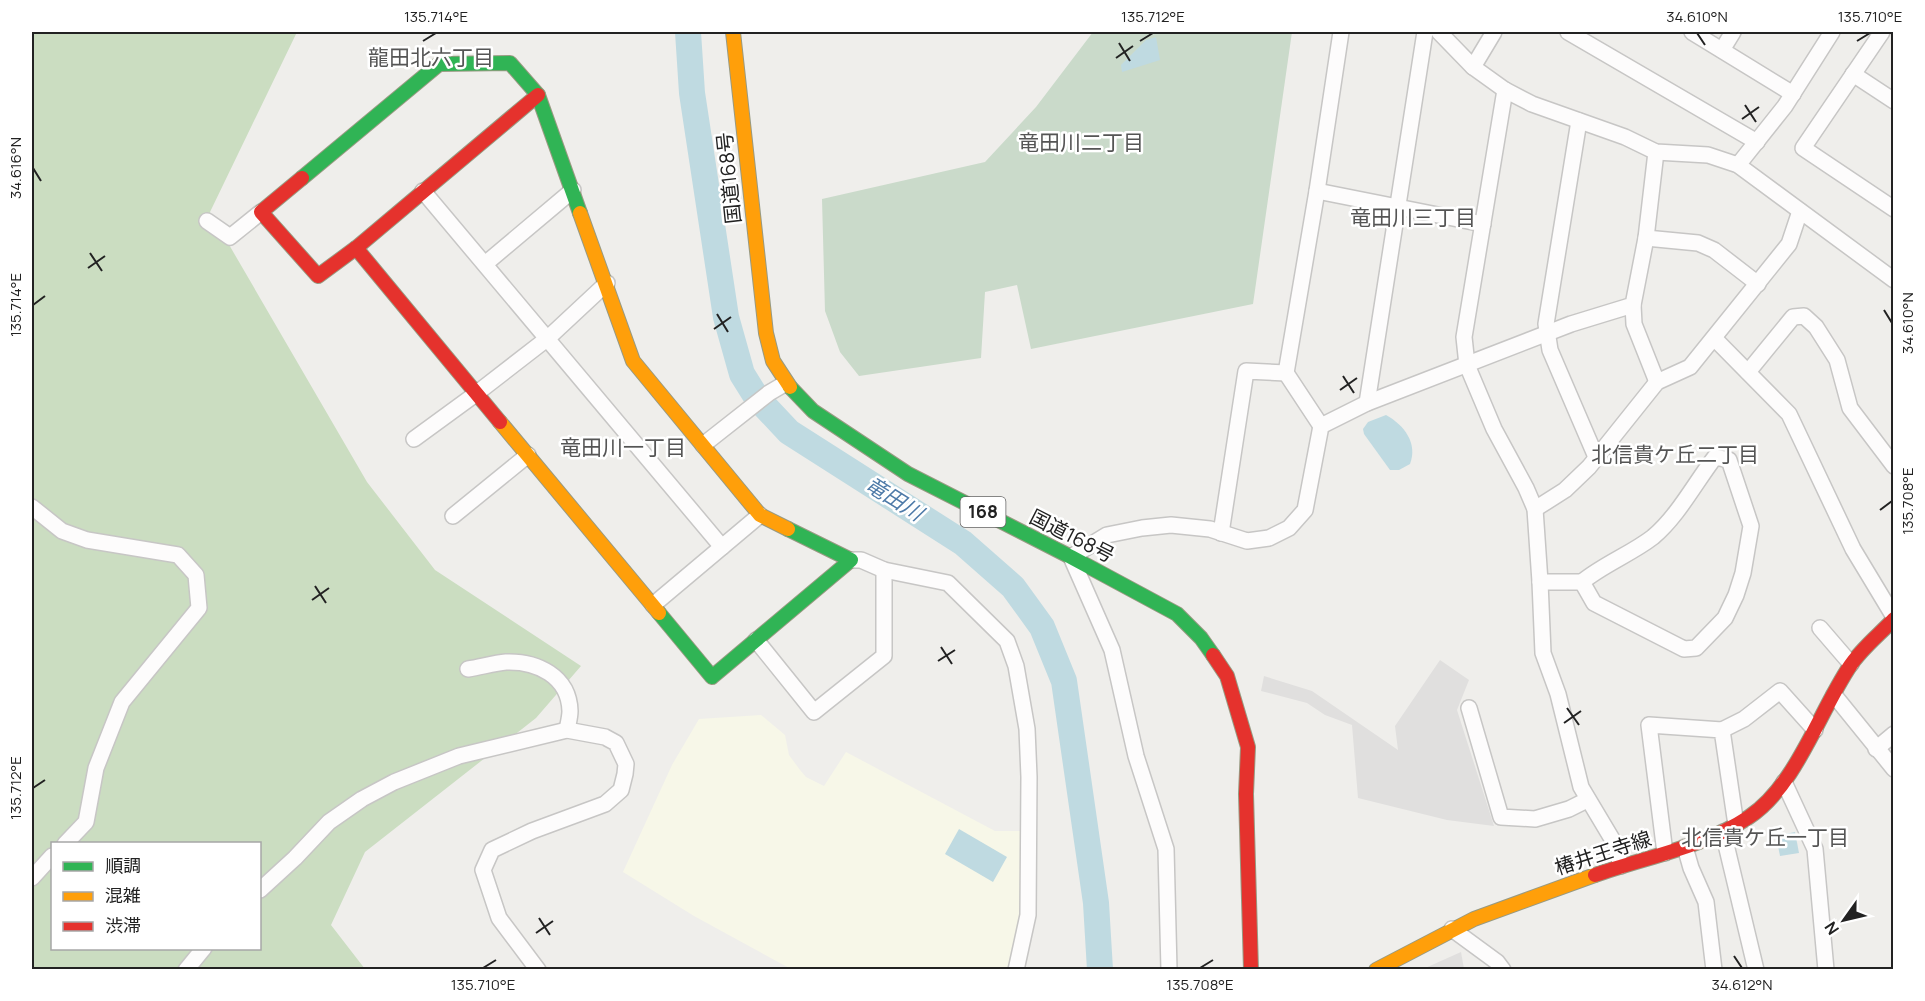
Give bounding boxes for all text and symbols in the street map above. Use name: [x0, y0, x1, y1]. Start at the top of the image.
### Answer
text: 135.714°E: [404, 6, 468, 27]
text: 135.712°E: [1121, 6, 1185, 27]
text: 34.610°N: [1666, 6, 1728, 27]
text: 135.710°E: [1838, 6, 1902, 27]
district label: 龍田北六丁目: [368, 43, 494, 71]
district label: 竜田川二丁目: [1018, 128, 1144, 156]
street label: 国道168号: [710, 131, 747, 225]
text: 34.616°N: [5, 137, 26, 199]
district label: 竜田川三丁目: [1350, 203, 1476, 231]
text: 135.714°E: [5, 273, 26, 337]
text: 34.610°N: [1897, 292, 1918, 354]
district label: 竜田川一丁目: [560, 433, 686, 461]
district label: 北信貴ケ丘二丁目: [1591, 440, 1759, 468]
text: 135.708°E: [1897, 467, 1918, 535]
water label: 竜田川: [860, 470, 930, 528]
road number: 168: [960, 497, 1006, 527]
street label: 国道168号: [1025, 503, 1119, 568]
text: 135.712°E: [5, 756, 26, 820]
district label: 北信貴ケ丘一丁目: [1681, 823, 1849, 851]
street label: 椿井王寺線: [1551, 824, 1655, 881]
legend: [51, 842, 261, 950]
text: 順調: [105, 853, 141, 877]
text: 混雑: [105, 883, 141, 907]
north arrow: [1814, 890, 1874, 950]
text: 渋滞: [105, 913, 141, 937]
text: N: [1819, 917, 1844, 939]
text: 135.710°E: [451, 974, 515, 995]
text: 135.708°E: [1166, 974, 1234, 995]
text: 34.612°N: [1711, 974, 1773, 995]

